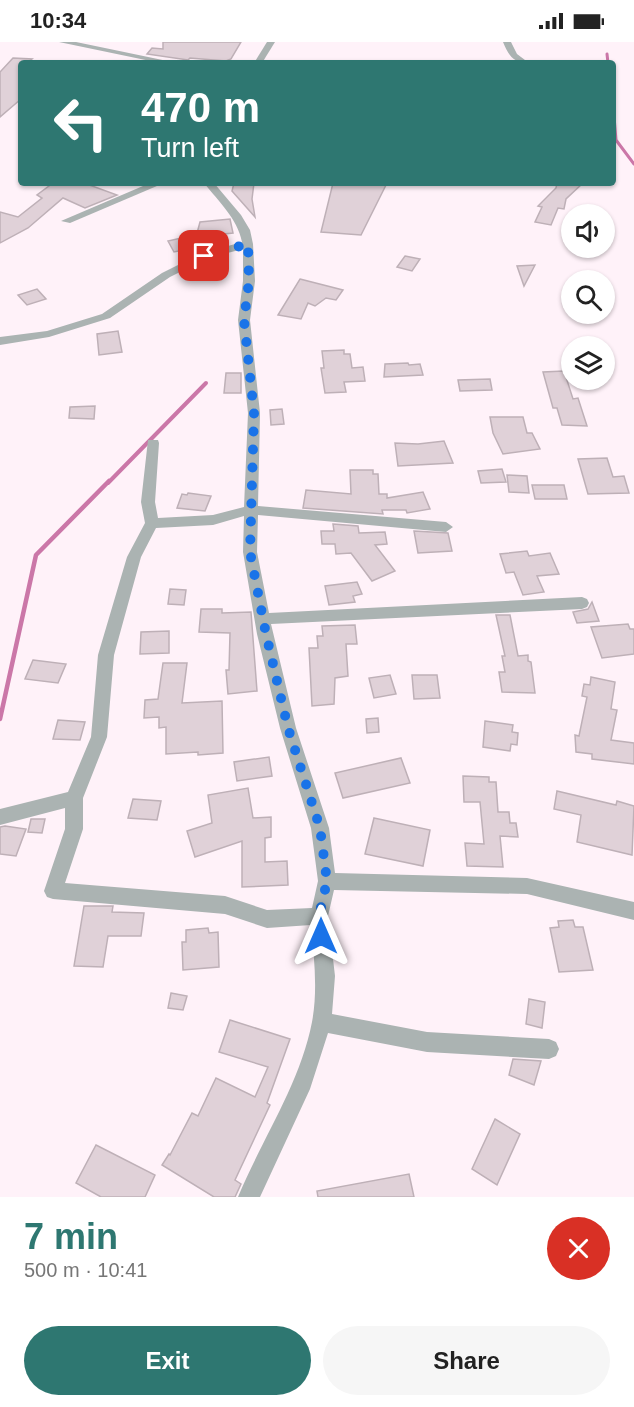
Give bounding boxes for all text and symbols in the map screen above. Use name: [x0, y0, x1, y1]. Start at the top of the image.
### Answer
text: 10:34: [30, 8, 86, 33]
icon: left: [42, 84, 120, 162]
text: 470 m: [141, 84, 260, 131]
text: Turn left: [141, 133, 239, 163]
map controls: [561, 204, 615, 390]
button: sound: [561, 204, 615, 258]
pin: [178, 230, 229, 281]
icon: arrive: [187, 239, 220, 272]
button: search: [561, 270, 615, 324]
button: layers: [561, 336, 615, 390]
position arrow: [289, 904, 353, 968]
text: 7 min: [24, 1216, 118, 1257]
button: close: [547, 1217, 610, 1280]
text: 500 m · 10:41: [24, 1259, 147, 1281]
button: Exit: [24, 1326, 311, 1395]
button: Share: [323, 1326, 610, 1395]

